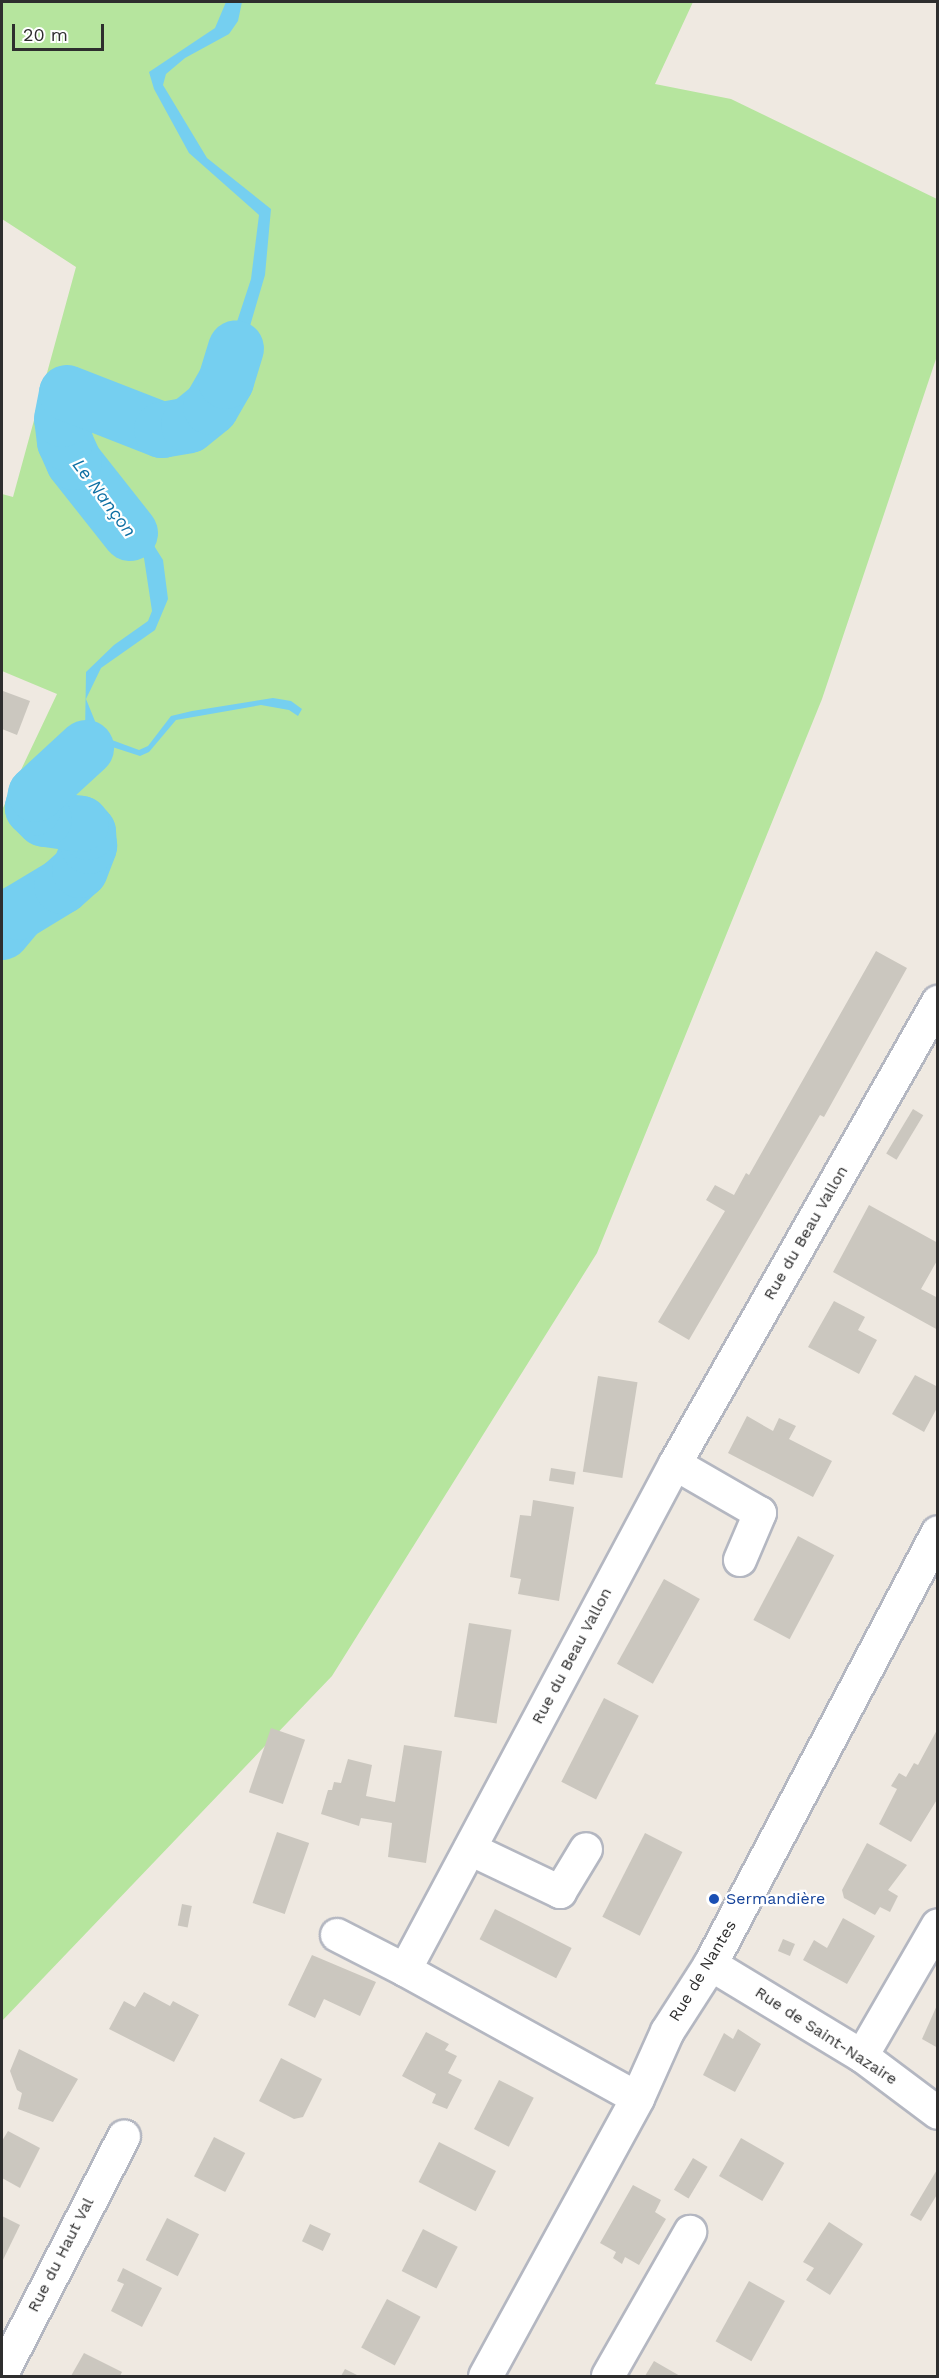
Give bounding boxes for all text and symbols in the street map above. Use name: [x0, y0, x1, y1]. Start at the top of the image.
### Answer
scale bar: [15, 12, 106, 50]
text: 20 m: [23, 24, 68, 45]
water label: Le Nançon: [68, 455, 140, 541]
street label: Rue du Beau Vallon: [760, 1162, 852, 1304]
street label: Rue du Beau Vallon: [528, 1584, 616, 1728]
place label: Sermandière: [726, 1889, 825, 1909]
marker: Sermandière: [707, 1892, 721, 1906]
street label: Rue de Nantes: [665, 1917, 741, 2025]
street label: Rue de Saint-Nazaire: [751, 1983, 901, 2089]
street label: Rue du Haut Val: [24, 2194, 98, 2316]

